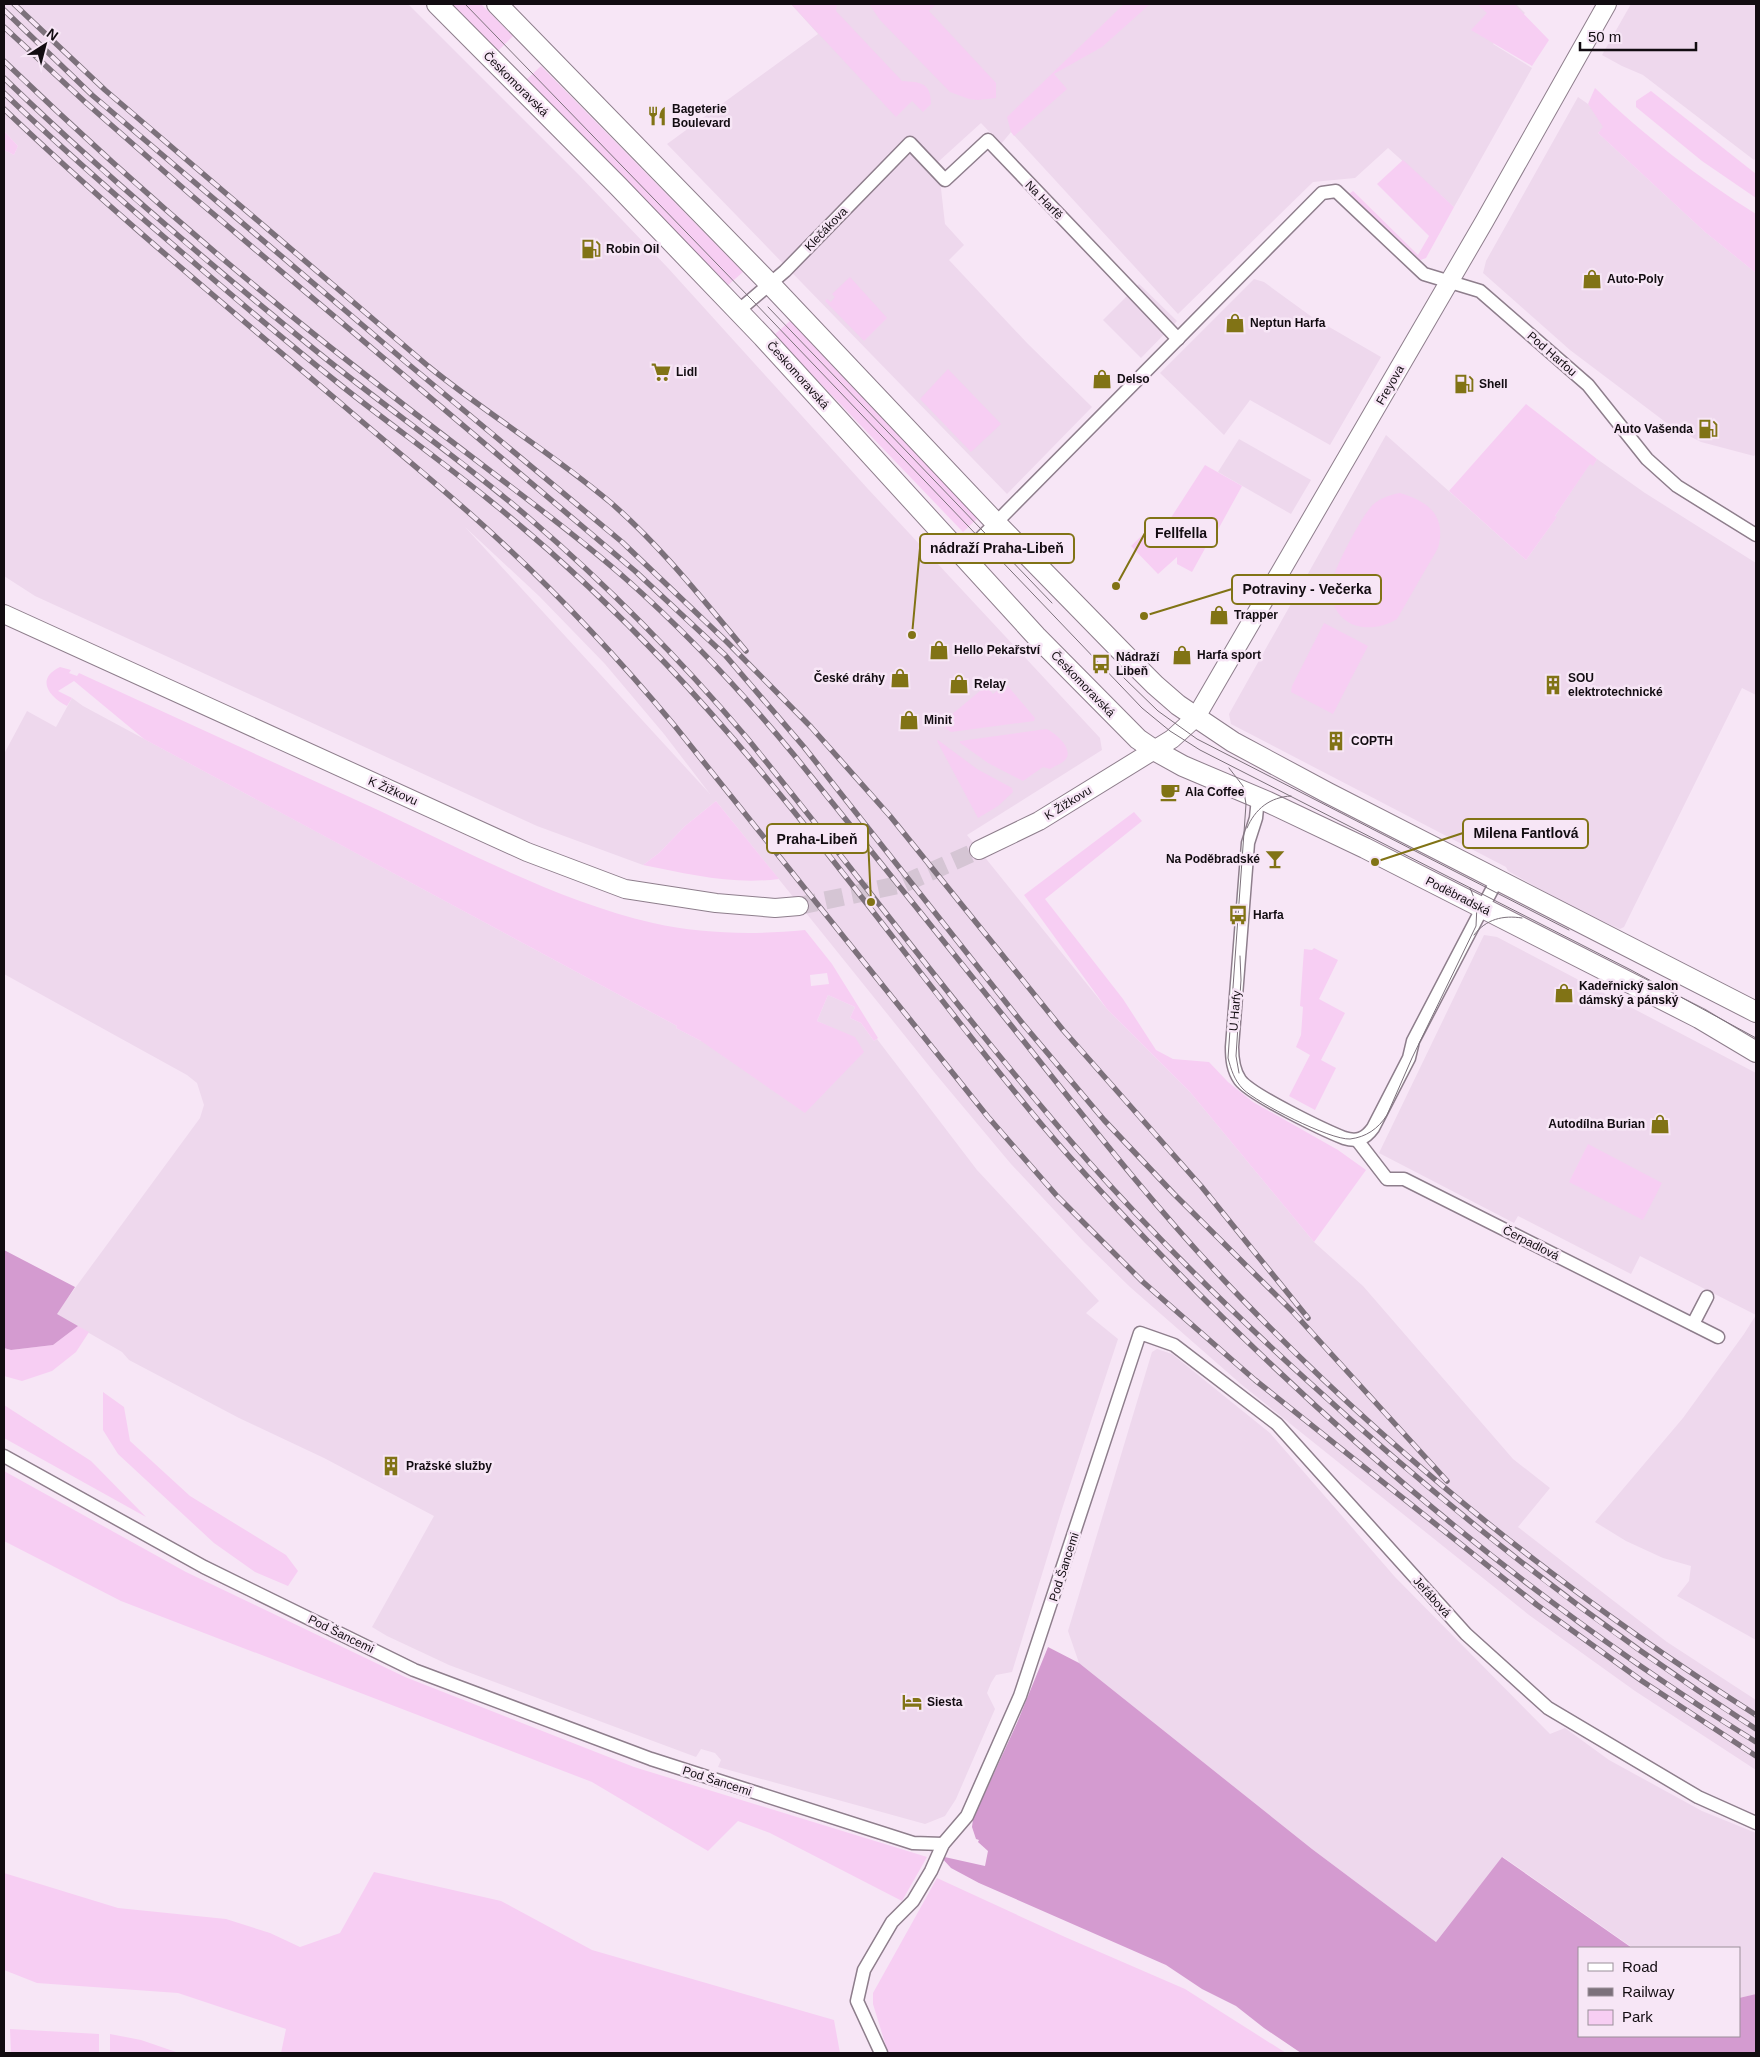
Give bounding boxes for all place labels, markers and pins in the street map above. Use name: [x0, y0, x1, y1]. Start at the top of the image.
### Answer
place label: Bageterie Boulevard: [672, 102, 731, 130]
restaurant icon: Bageterie Boulevard: [646, 105, 668, 127]
fuel station icon: Robin Oil: [580, 238, 602, 260]
place label: Robin Oil: [606, 242, 659, 256]
shop icon: Auto-Poly: [1581, 268, 1603, 290]
place label: Auto-Poly: [1607, 272, 1664, 286]
shop icon: Neptun Harfa: [1224, 312, 1246, 334]
place label: Neptun Harfa: [1250, 316, 1326, 330]
supermarket icon: Lidl: [650, 361, 672, 383]
place label: Lidl: [676, 365, 697, 379]
shop icon: Delso: [1091, 368, 1113, 390]
place label: Delso: [1117, 372, 1150, 386]
fuel station icon: Shell: [1453, 373, 1475, 395]
place label: Shell: [1479, 377, 1508, 391]
fuel station icon: Auto Vašenda: [1697, 418, 1719, 440]
place label: Auto Vašenda: [1614, 422, 1693, 436]
callout: Fellfella: [1145, 518, 1217, 547]
callout: nádraží Praha-Libeň: [920, 534, 1074, 563]
callout: Potraviny - Večerka: [1232, 575, 1381, 604]
shop icon: Trapper: [1208, 604, 1230, 626]
place label: Trapper: [1234, 608, 1278, 622]
shop icon: Hello Pekařství: [928, 639, 950, 661]
place label: Hello Pekařství: [954, 643, 1041, 657]
shop icon: Harfa sport: [1171, 644, 1193, 666]
place label: Harfa sport: [1197, 648, 1261, 662]
place label: Nádraží Libeň: [1116, 650, 1160, 678]
bus stop icon: Nádraží Libeň: [1090, 653, 1112, 675]
shop icon: České dráhy: [889, 667, 911, 689]
place label: České dráhy: [814, 670, 885, 685]
place label: SOU elektrotechnické: [1568, 671, 1663, 699]
shop icon: Relay: [948, 673, 970, 695]
building icon: SOU elektrotechnické: [1542, 674, 1564, 696]
place label: Relay: [974, 677, 1006, 691]
shop icon: Minit: [898, 709, 920, 731]
place label: Minit: [924, 713, 952, 727]
building icon: COPTH: [1325, 730, 1347, 752]
place label: COPTH: [1351, 734, 1393, 748]
cafe icon: Ala Coffee: [1159, 781, 1181, 803]
place label: Ala Coffee: [1185, 785, 1245, 799]
callout: Milena Fantlová: [1463, 819, 1588, 848]
callout: Praha-Libeň: [767, 824, 868, 853]
bar icon: Na Poděbradské: [1264, 848, 1286, 870]
place label: Na Poděbradské: [1166, 852, 1260, 866]
bus stop icon: Harfa: [1227, 904, 1249, 926]
place label: Harfa: [1253, 908, 1284, 922]
place label: Kadeřnický salon dámský a pánský: [1579, 979, 1679, 1007]
shop icon: Kadeřnický salon dámský a pánský: [1553, 982, 1575, 1004]
shop icon: Autodílna Burian: [1649, 1113, 1671, 1135]
place label: Autodílna Burian: [1548, 1117, 1645, 1131]
building icon: Pražské služby: [380, 1455, 402, 1477]
place label: Pražské služby: [406, 1459, 492, 1473]
hotel icon: Siesta: [901, 1691, 923, 1713]
place label: Siesta: [927, 1695, 963, 1709]

